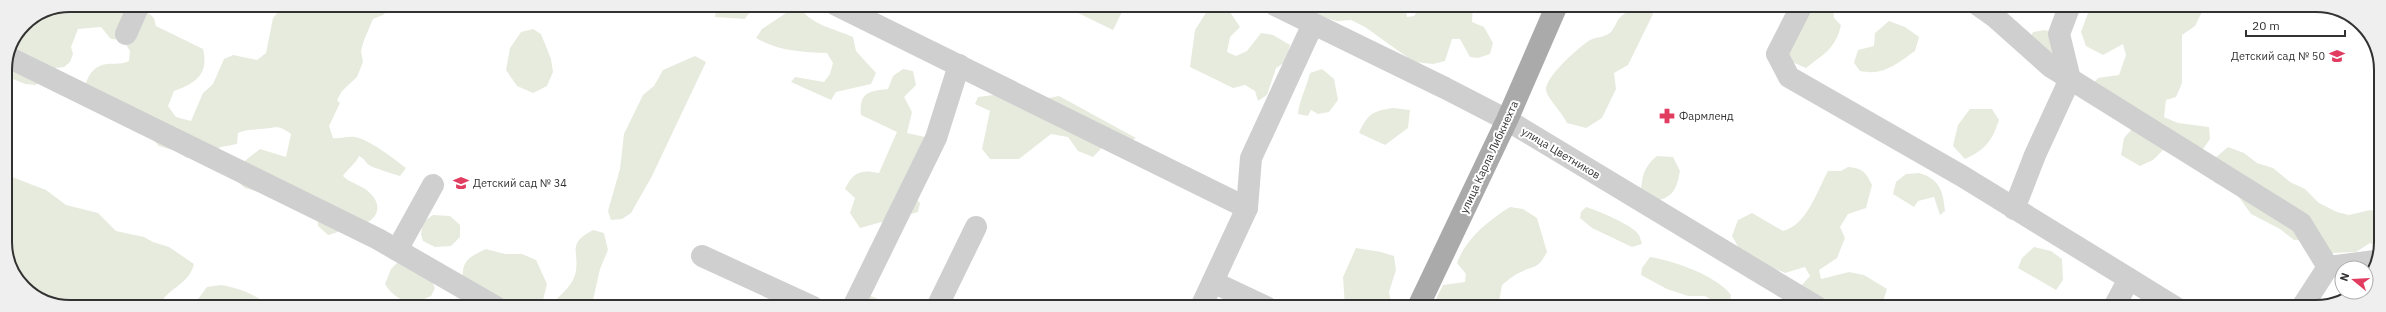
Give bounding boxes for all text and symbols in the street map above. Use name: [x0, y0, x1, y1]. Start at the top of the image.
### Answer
scale bar: [2246, 12, 2345, 38]
text: 20 m: [2252, 18, 2280, 33]
school or university icon: Детский сад № 50: [2328, 47, 2346, 65]
place label: Детский сад № 50: [2231, 49, 2325, 63]
street label: улица Карла Либкнехта: [1457, 98, 1521, 215]
pharmacy icon: Фармленд: [1658, 107, 1676, 125]
place label: Фармленд: [1679, 109, 1734, 123]
street label: улица Цветников: [1519, 124, 1603, 182]
school or university icon: Детский сад № 34: [452, 174, 470, 192]
place label: Детский сад № 34: [473, 176, 567, 190]
north arrow: [2334, 260, 2374, 300]
text: N: [2337, 271, 2352, 283]

